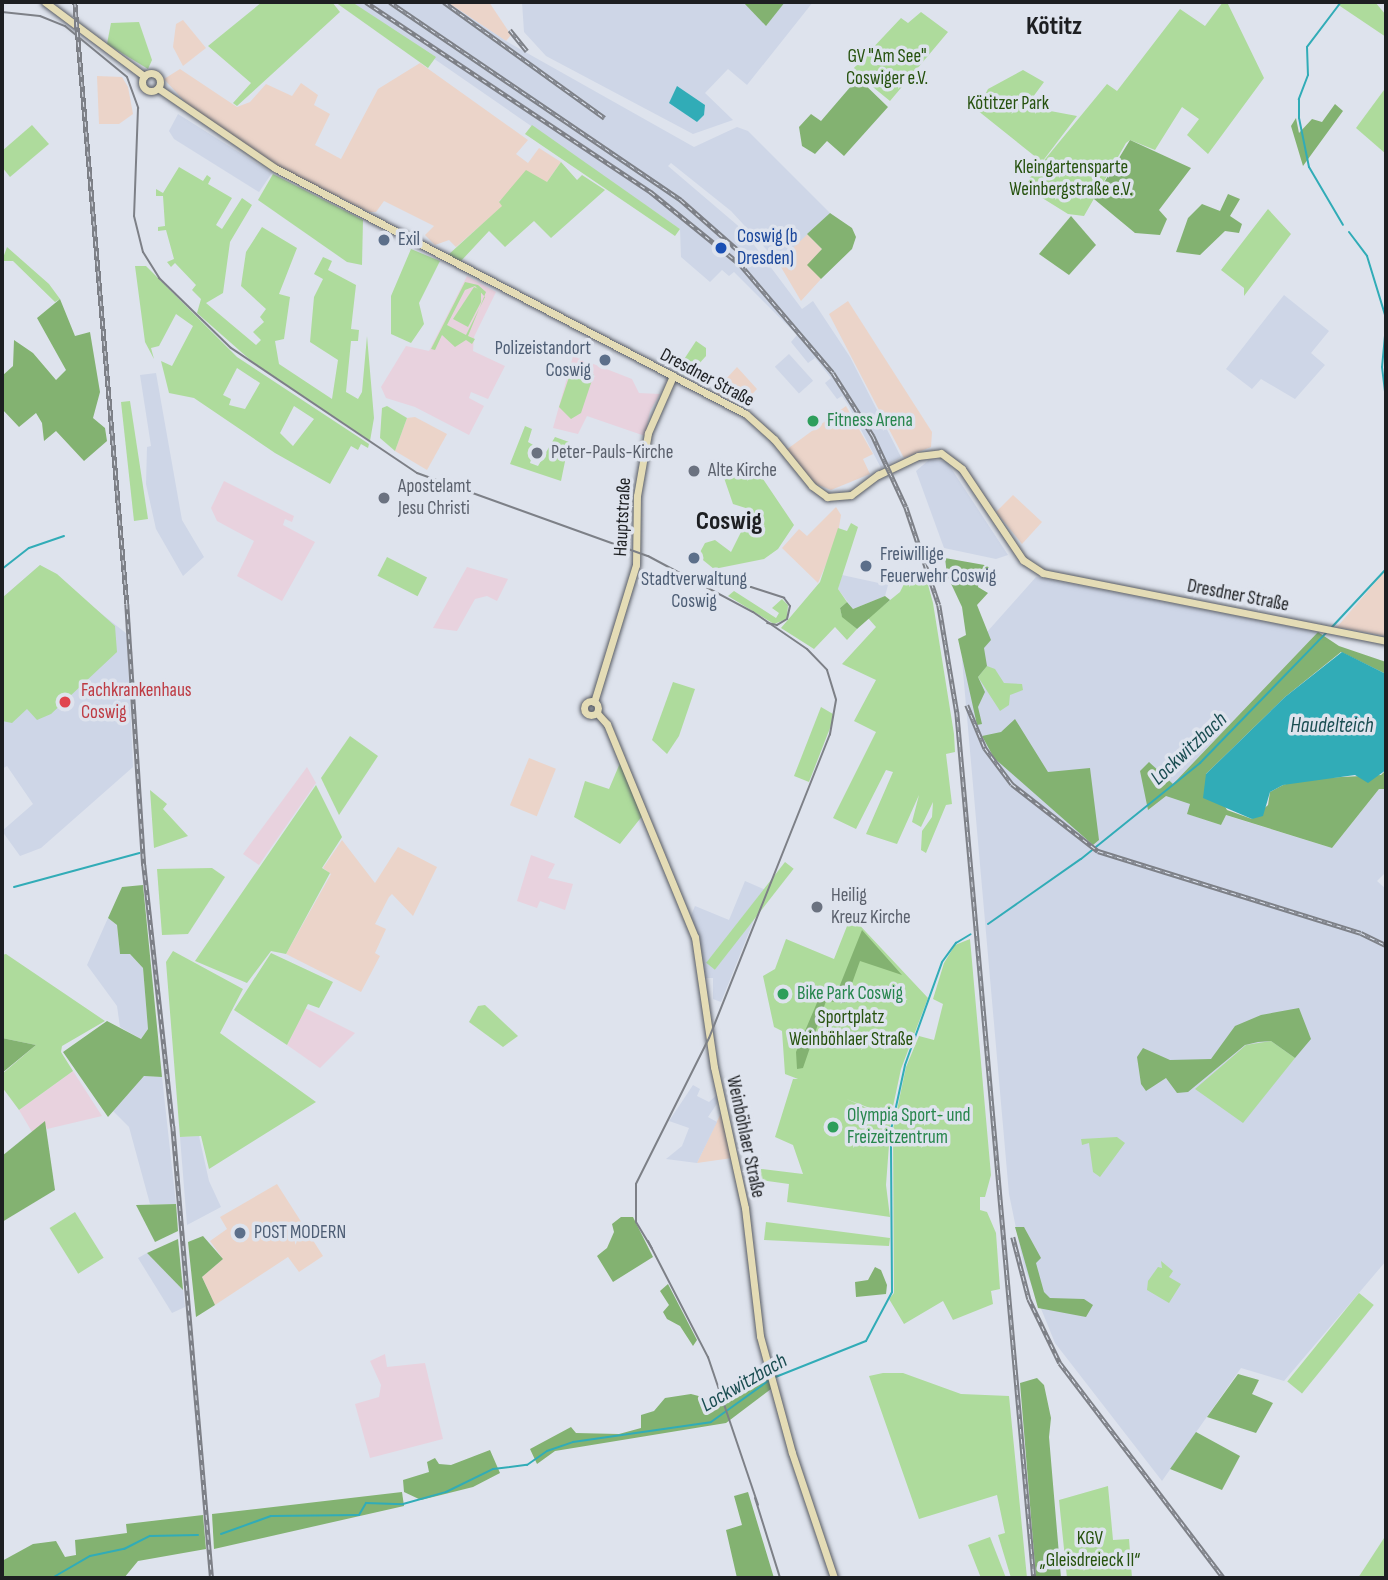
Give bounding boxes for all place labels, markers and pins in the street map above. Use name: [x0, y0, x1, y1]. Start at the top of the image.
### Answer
place label: Coswig (b Dresden): [737, 226, 798, 270]
place label: Exil: [398, 229, 420, 251]
marker: Exil: [376, 232, 392, 248]
marker: Coswig (b Dresden): [711, 238, 731, 258]
place label: Polizeistandort Coswig: [495, 338, 591, 382]
marker: Polizeistandort Coswig: [597, 352, 613, 368]
place label: Fitness Arena: [827, 410, 913, 432]
marker: Fitness Arena: [805, 413, 821, 429]
place label: Peter-Pauls-Kirche: [551, 442, 673, 464]
marker: Peter-Pauls-Kirche: [529, 445, 545, 461]
place label: Alte Kirche: [708, 460, 777, 482]
marker: Alte Kirche: [686, 463, 702, 479]
place label: Apostelamt Jesu Christi: [398, 476, 471, 520]
marker: Apostelamt Jesu Christi: [376, 490, 392, 506]
place label: Freiwillige Feuerwehr Coswig: [880, 544, 996, 588]
marker: Stadtverwaltung Coswig: [686, 550, 702, 566]
marker: Freiwillige Feuerwehr Coswig: [858, 558, 874, 574]
place label: Stadtverwaltung Coswig: [641, 569, 747, 613]
place label: Fachkrankenhaus Coswig: [81, 680, 192, 724]
marker: Fachkrankenhaus Coswig: [55, 692, 75, 712]
place label: Heilig Kreuz Kirche: [831, 885, 911, 929]
marker: Heilig Kreuz Kirche: [809, 899, 825, 915]
place label: Bike Park Coswig: [797, 983, 903, 1005]
marker: Bike Park Coswig: [775, 986, 791, 1002]
place label: Olympia Sport- und Freizeitzentrum: [847, 1105, 971, 1149]
marker: Olympia Sport- und Freizeitzentrum: [825, 1119, 841, 1135]
place label: POST MODERN: [254, 1222, 346, 1244]
marker: POST MODERN: [232, 1225, 248, 1241]

